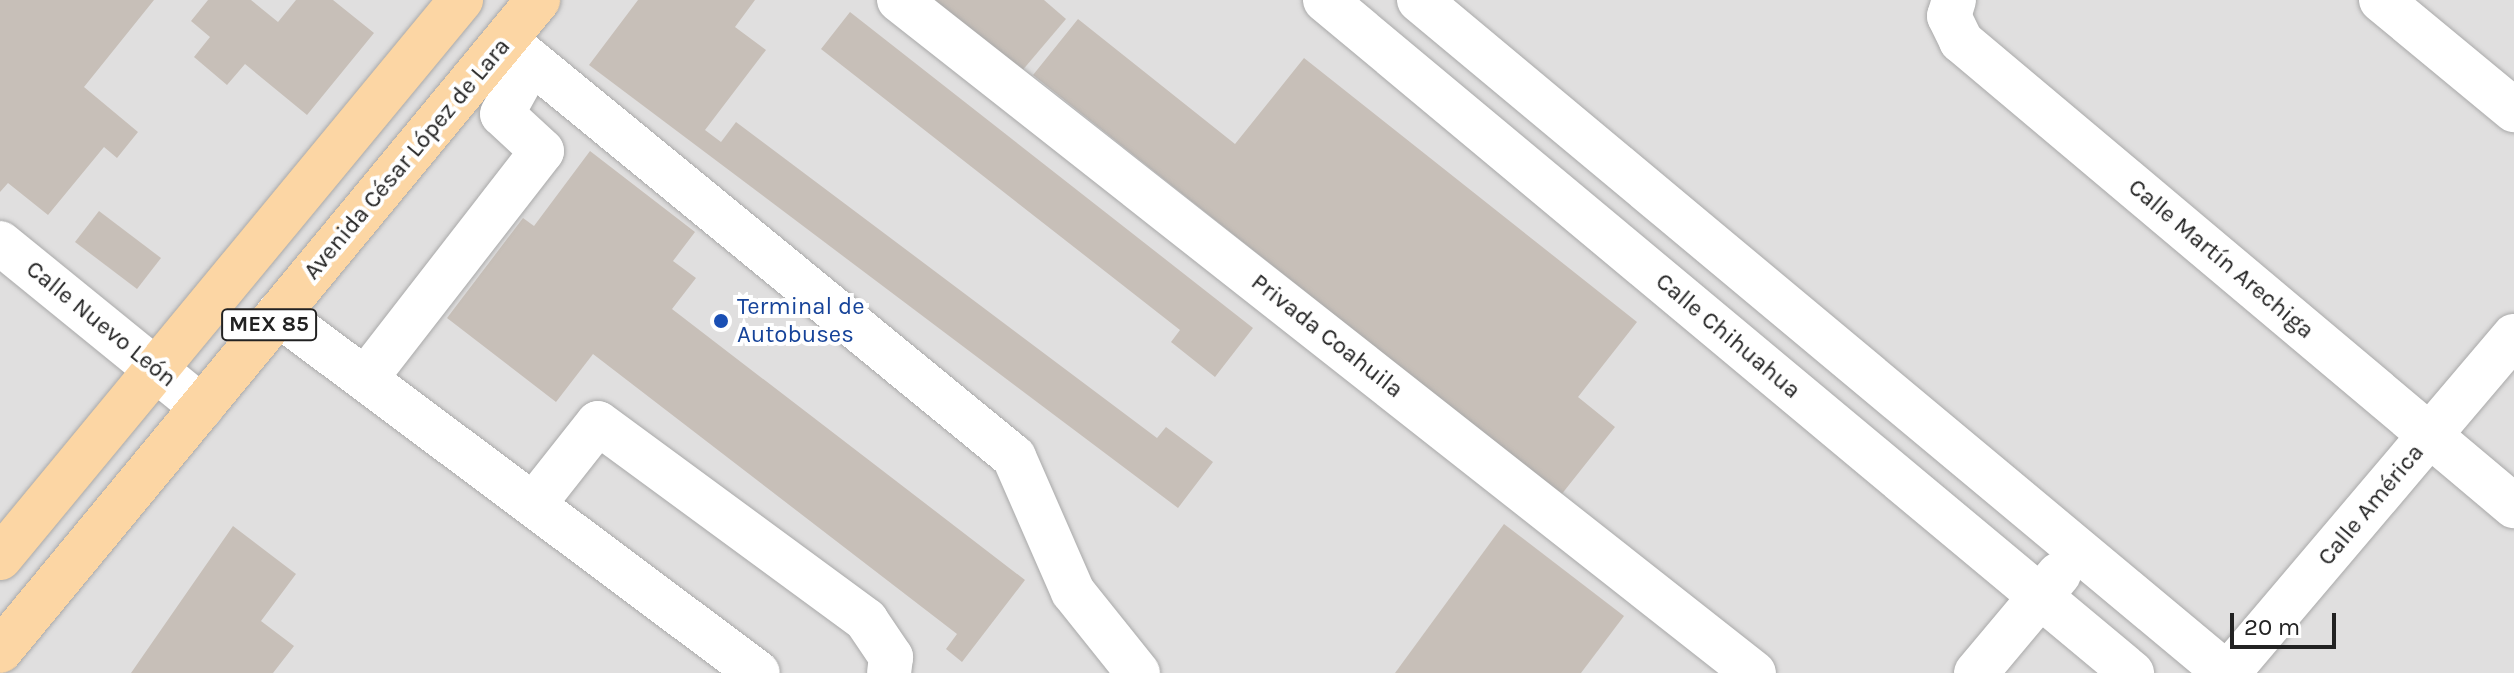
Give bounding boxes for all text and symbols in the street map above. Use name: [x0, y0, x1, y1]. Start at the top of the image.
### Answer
street label: Avenida César López de Lara: [298, 33, 516, 285]
street label: Calle Martín Arechiga: [2122, 173, 2320, 345]
street label: Calle Nuevo León: [20, 255, 182, 393]
street label: Calle Chihuahua: [1650, 267, 1806, 405]
street label: Privada Coahuila: [1245, 268, 1409, 404]
place label: Terminal de Autobuses: [737, 293, 864, 349]
road number: MEX 85: [221, 307, 317, 343]
marker: Terminal de Autobuses: [712, 312, 730, 330]
street label: Calle América: [2312, 439, 2430, 571]
scale bar: [2234, 597, 2340, 647]
text: 20 m: [2244, 613, 2300, 641]

